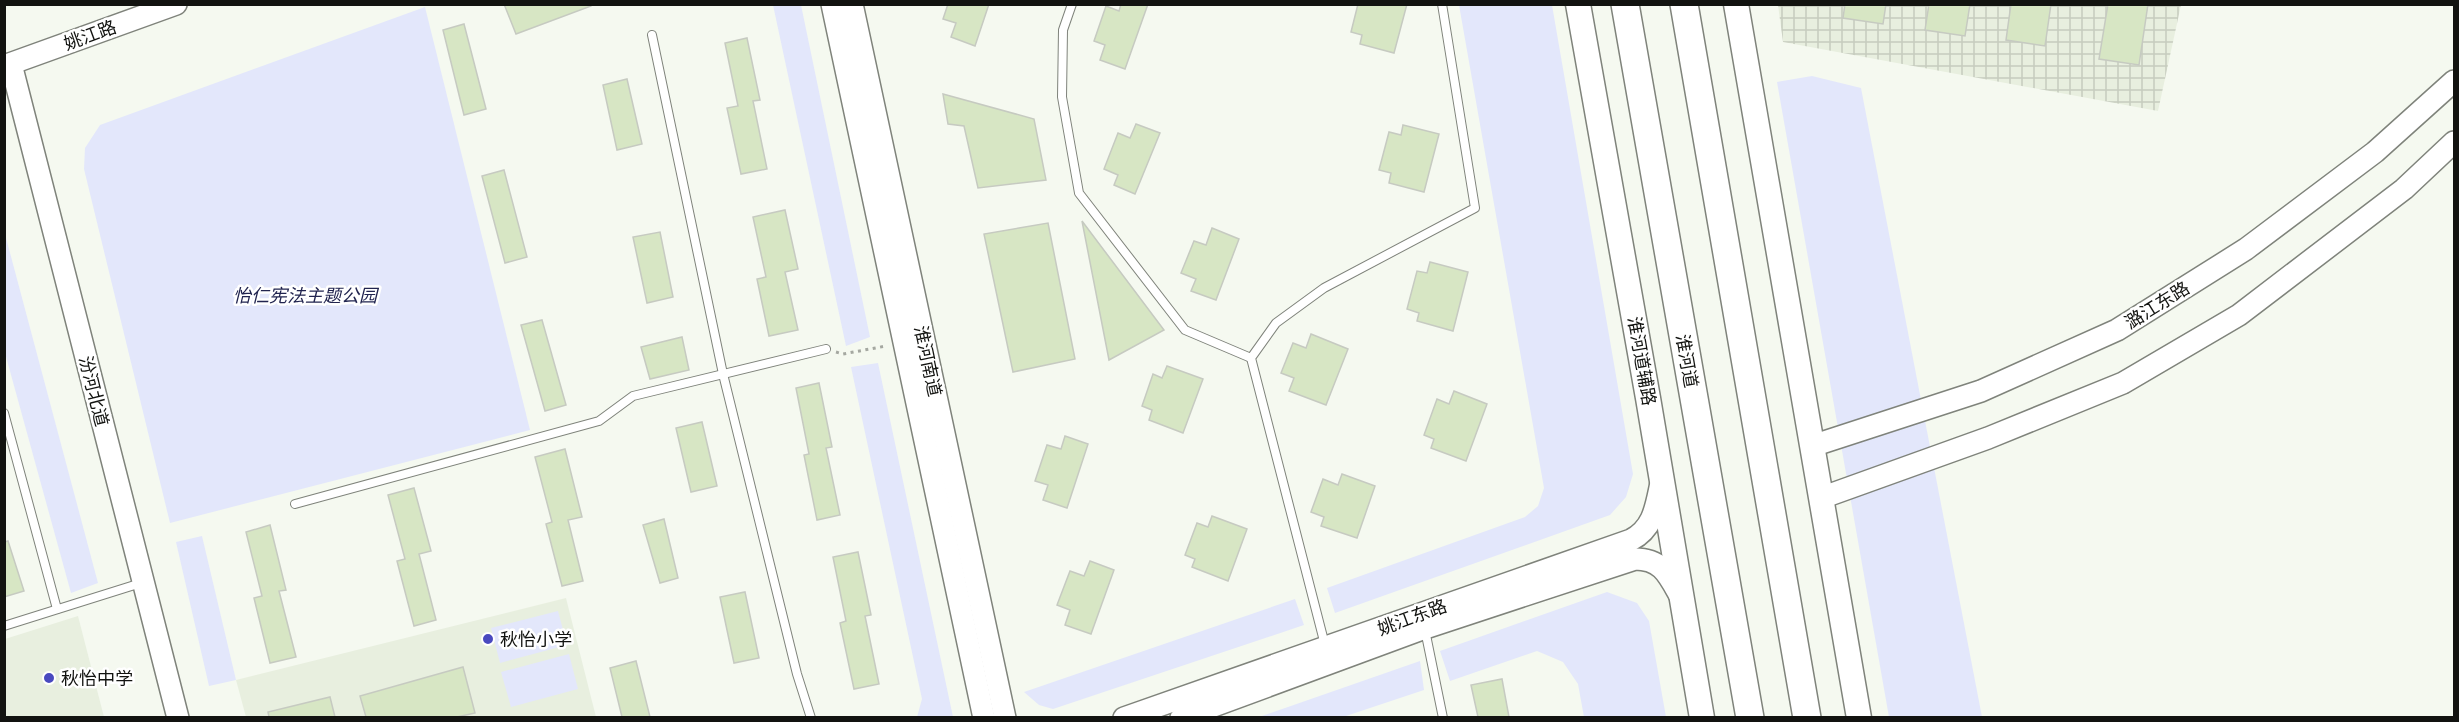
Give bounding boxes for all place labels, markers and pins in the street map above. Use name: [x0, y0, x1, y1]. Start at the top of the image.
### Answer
place label: 秋怡小学: [500, 628, 572, 651]
marker: 秋怡小学: [481, 632, 495, 646]
place label: 秋怡中学: [61, 667, 133, 690]
marker: 秋怡中学: [42, 671, 56, 685]

